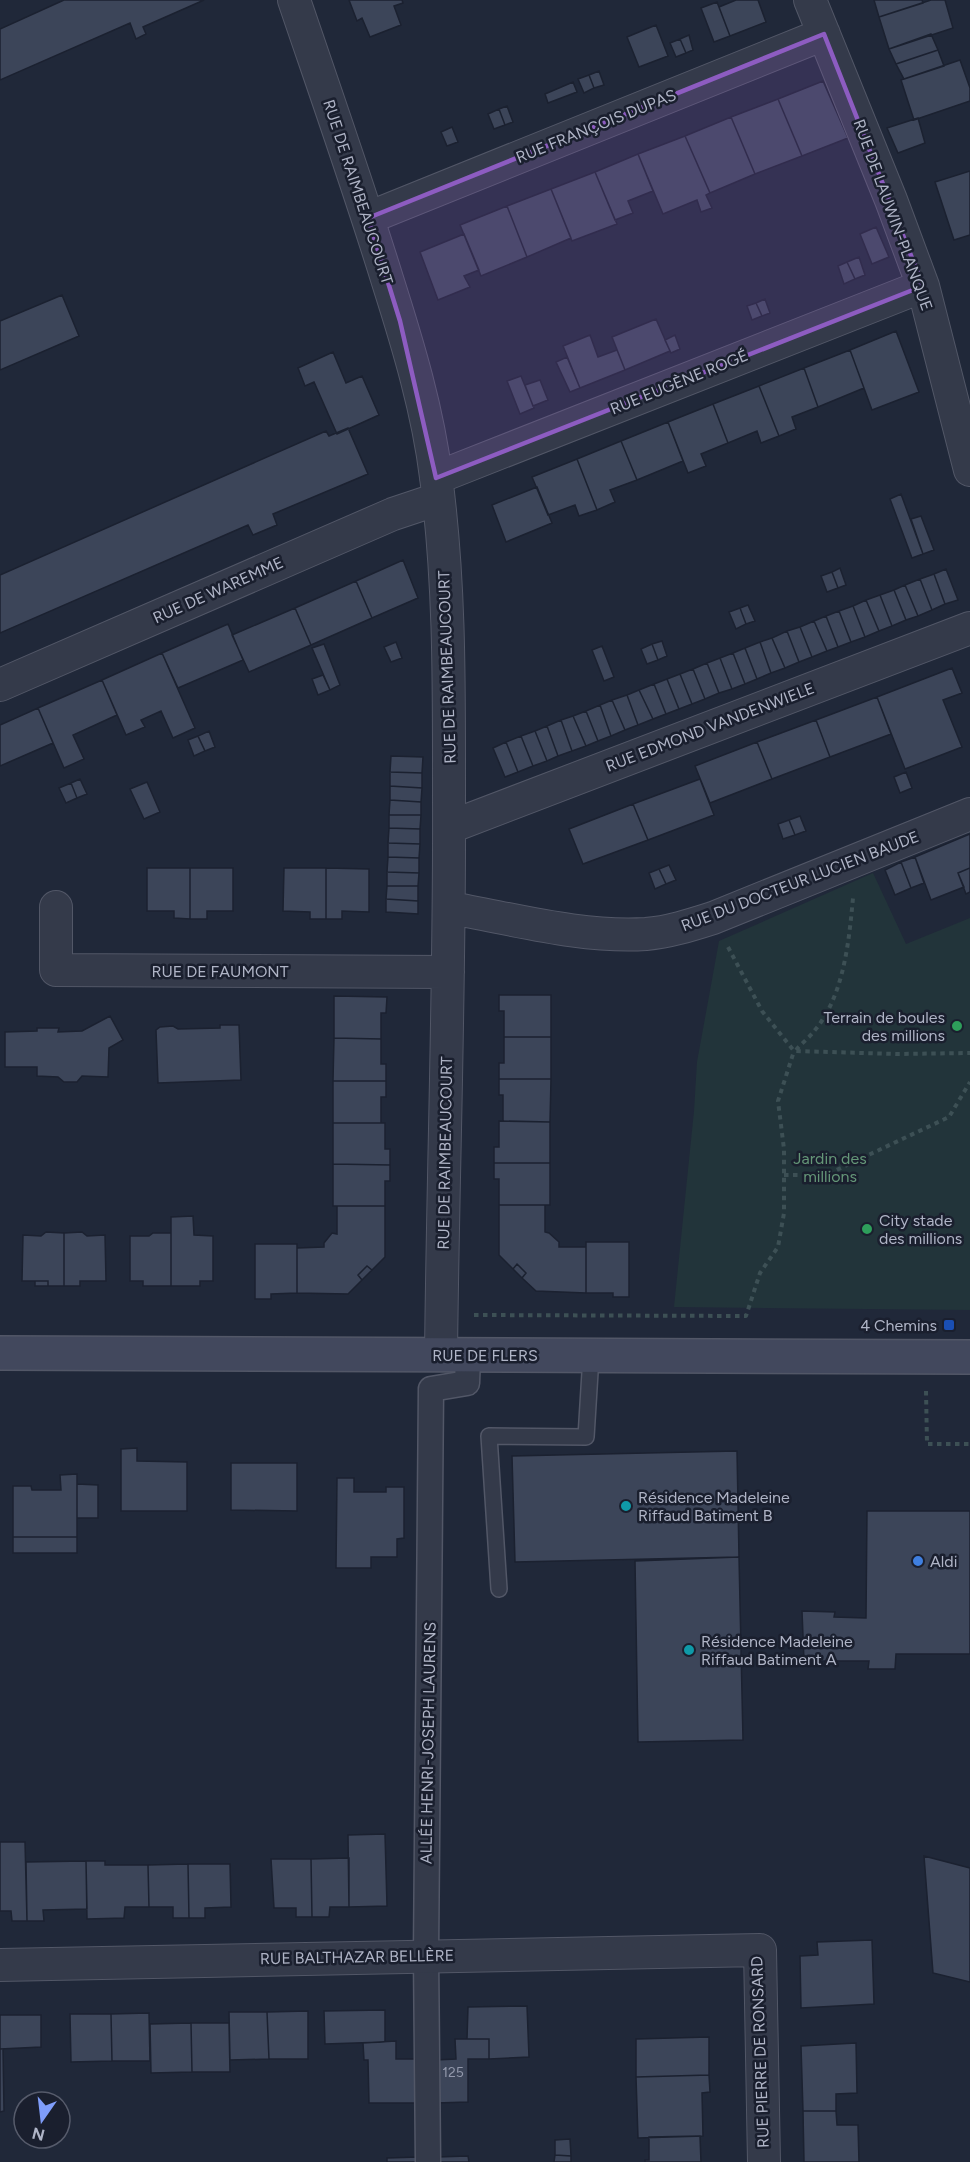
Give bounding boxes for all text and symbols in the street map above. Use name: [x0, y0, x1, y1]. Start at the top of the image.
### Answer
street label: RUE FRANÇOIS DUPAS: [513, 85, 679, 167]
street label: RUE DE RAIMBEAUCOURT: [319, 97, 397, 287]
street label: RUE DE LAUWIN-PLANQUE: [849, 117, 937, 313]
street label: RUE EUGÈNE ROGÉ: [607, 346, 751, 418]
street label: RUE DE WAREMME: [150, 553, 286, 627]
street label: RUE DE RAIMBEAUCOURT: [434, 570, 460, 764]
street label: RUE EDMOND VANDENWIELE: [603, 678, 817, 776]
street label: RUE DU DOCTEUR LUCIEN BAUDE: [678, 827, 922, 935]
street label: RUE DE FAUMONT: [151, 962, 289, 981]
place label: Terrain de boules des millions: [823, 1008, 945, 1045]
marker: Terrain de boules des millions: [950, 1019, 964, 1033]
street label: RUE DE RAIMBEAUCOURT: [434, 1056, 456, 1250]
park label: Jardin des millions: [793, 1149, 867, 1186]
place label: City stade des millions: [879, 1211, 962, 1248]
marker: City stade des millions: [860, 1222, 874, 1236]
place label: 4 Chemins: [860, 1316, 937, 1335]
marker: 4 Chemins: [942, 1318, 956, 1332]
street label: RUE DE FLERS: [432, 1346, 538, 1365]
place label: Résidence Madeleine Riffaud Batiment B: [638, 1488, 790, 1525]
marker: Résidence Madeleine Riffaud Batiment B: [619, 1499, 633, 1513]
place label: Aldi: [930, 1552, 957, 1571]
marker: Aldi: [911, 1554, 925, 1568]
street label: ALLÉE HENRI-JOSEPH LAURENS: [416, 1621, 440, 1864]
place label: Résidence Madeleine Riffaud Batiment A: [701, 1632, 853, 1669]
marker: Résidence Madeleine Riffaud Batiment A: [682, 1643, 696, 1657]
street label: RUE BALTHAZAR BELLÈRE: [260, 1946, 454, 1968]
street label: RUE PIERRE DE RONSARD: [747, 1956, 773, 2148]
house number: 125: [442, 2064, 464, 2081]
north arrow: [12, 2090, 72, 2150]
text: N: [30, 2123, 47, 2145]

